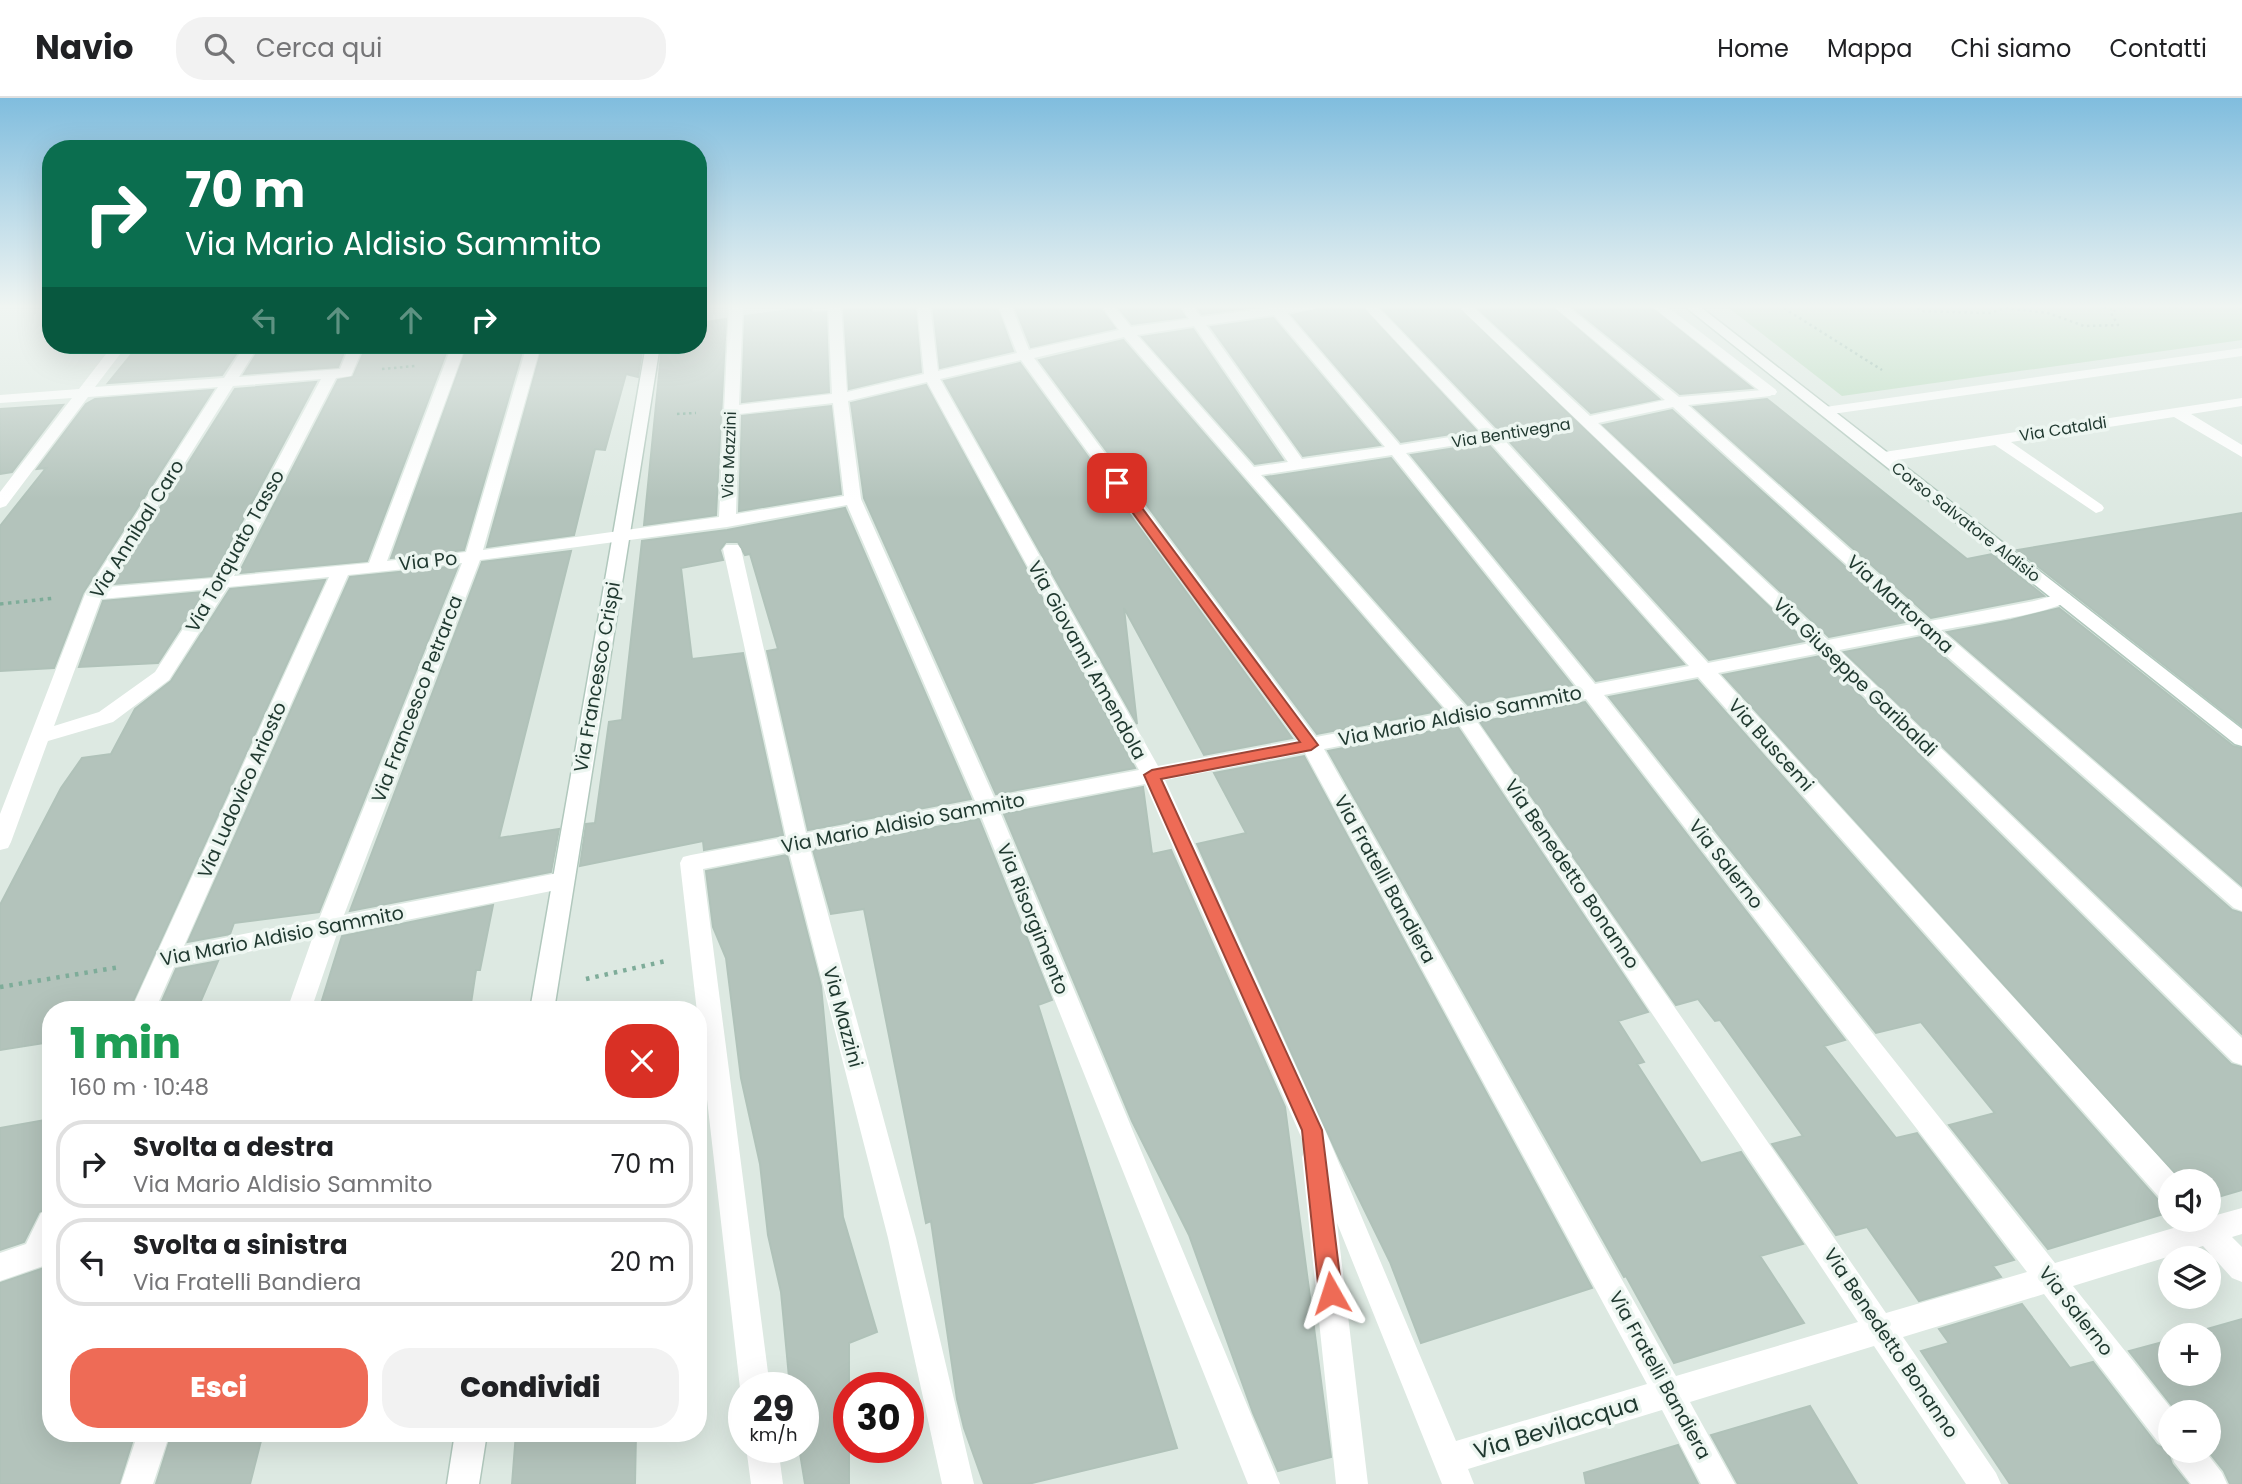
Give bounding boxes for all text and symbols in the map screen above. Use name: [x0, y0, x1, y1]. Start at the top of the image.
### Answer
search box: [176, 17, 666, 80]
text: Navio: [35, 24, 134, 71]
icon: search: [200, 29, 238, 67]
text: Cerca qui: [256, 30, 382, 66]
text: Home: [1717, 32, 1789, 65]
text: Mappa: [1827, 32, 1912, 65]
text: Chi siamo: [1950, 32, 2071, 65]
text: Contatti: [2109, 32, 2207, 65]
text: 70 m: [185, 156, 305, 224]
icon: right: [70, 168, 161, 259]
text: Via Mario Aldisio Sammito: [185, 221, 602, 266]
icon: left: [246, 301, 284, 339]
icon: ahead: [319, 301, 357, 339]
icon: ahead: [392, 301, 430, 339]
icon: right: [465, 301, 503, 339]
street label: Via Mazzini: [716, 411, 742, 499]
street label: Via Cataldi: [2018, 411, 2108, 447]
street label: Via Bentivegna: [1450, 412, 1572, 454]
pin: [1087, 453, 1147, 513]
street label: Via Annibal Caro: [83, 454, 191, 604]
street label: Corso Salvatore Aldisio: [1887, 456, 2045, 588]
icon: arrive: [1098, 464, 1136, 502]
street label: Via Torquato Tasso: [179, 465, 291, 637]
street label: Via Po: [397, 545, 459, 577]
street label: Via Martorana: [1841, 549, 1959, 659]
street label: Via Giovanni Amendola: [1021, 556, 1153, 764]
street label: Via Francesco Crispi: [567, 580, 627, 774]
street label: Via Francesco Petrarca: [365, 591, 469, 807]
street label: Via Giuseppe Garibaldi: [1767, 591, 1943, 763]
street label: Via Mario Aldisio Sammito: [1336, 679, 1584, 753]
street label: Via Buscemi: [1722, 693, 1820, 797]
street label: Via Ludovico Ariosto: [191, 697, 293, 883]
street label: Via Benedetto Bonanno: [1498, 774, 1646, 974]
street label: Via Mario Aldisio Sammito: [779, 786, 1027, 860]
street label: Via Fratelli Bandiera: [1327, 790, 1443, 968]
street label: Via Salerno: [1682, 813, 1770, 915]
street label: Via Risorgimento: [990, 839, 1076, 999]
street label: Via Mario Aldisio Sammito: [158, 899, 406, 973]
street label: Via Mazzini: [817, 964, 869, 1070]
text: 1 min: [70, 1014, 181, 1073]
button: close: [605, 1024, 679, 1098]
text: 160 m · 10:48: [70, 1071, 209, 1103]
text: Svolta a destra: [133, 1129, 334, 1165]
icon: right: [74, 1145, 112, 1183]
text: 70 m: [611, 1146, 675, 1182]
text: Via Mario Aldisio Sammito: [133, 1168, 432, 1200]
map controls: [2158, 1169, 2221, 1463]
button: sound: [2158, 1169, 2221, 1232]
text: Svolta a sinistra: [133, 1227, 348, 1263]
icon: left: [74, 1243, 112, 1281]
street label: Via Benedetto Bonanno: [1817, 1243, 1965, 1443]
text: 20 m: [610, 1244, 675, 1280]
button: layers: [2158, 1246, 2221, 1309]
position arrow: [1294, 1256, 1368, 1330]
street label: Via Salerno: [2032, 1260, 2120, 1362]
text: Via Fratelli Bandiera: [133, 1266, 361, 1298]
street label: Via Fratelli Bandiera: [1602, 1286, 1718, 1464]
button: +: [2158, 1323, 2221, 1386]
button: Esci: [70, 1348, 368, 1428]
button: Condividi: [382, 1348, 679, 1428]
speed limit sign: 30: [833, 1372, 924, 1463]
text: 29: [753, 1384, 794, 1433]
street label: Via Bevilacqua: [1470, 1387, 1642, 1467]
button: −: [2158, 1400, 2221, 1463]
text: km/h: [750, 1422, 797, 1447]

